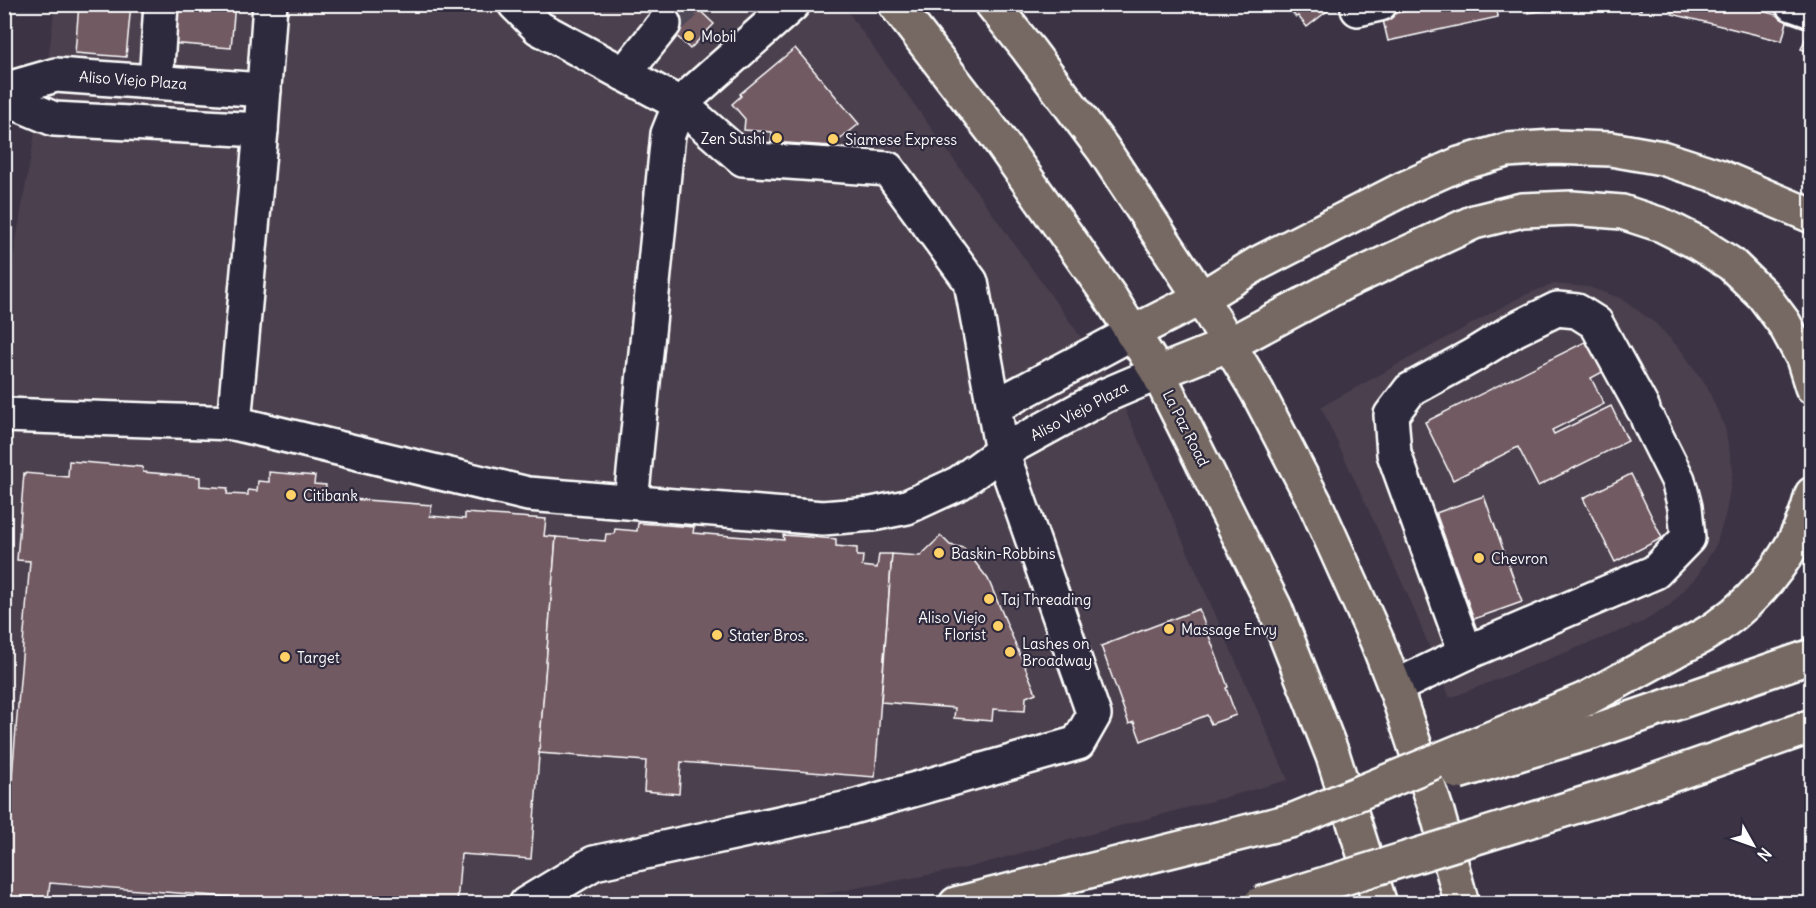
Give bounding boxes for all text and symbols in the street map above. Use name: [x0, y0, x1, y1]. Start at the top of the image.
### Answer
place label: Mobil: [701, 27, 736, 46]
marker: Mobil: [682, 29, 696, 43]
street label: Aliso Viejo Plaza: [79, 67, 188, 93]
place label: Zen Sushi: [701, 129, 765, 148]
place label: Siamese Express: [845, 130, 957, 149]
marker: Zen Sushi: [770, 131, 784, 145]
marker: Siamese Express: [826, 132, 840, 146]
street label: Aliso Viejo Plaza: [1027, 377, 1131, 445]
street label: La Paz Road: [1159, 387, 1213, 470]
place label: Citibank: [303, 486, 358, 505]
marker: Citibank: [284, 488, 298, 502]
place label: Baskin-Robbins: [951, 544, 1056, 563]
marker: Baskin-Robbins: [932, 546, 946, 560]
place label: Chevron: [1491, 549, 1548, 568]
marker: Chevron: [1472, 551, 1486, 565]
place label: Taj Threading: [1001, 590, 1091, 609]
marker: Taj Threading: [982, 592, 996, 606]
place label: Aliso Viejo Florist: [918, 608, 986, 644]
marker: Aliso Viejo Florist: [991, 619, 1005, 633]
place label: Massage Envy: [1181, 620, 1277, 639]
marker: Massage Envy: [1162, 622, 1176, 636]
place label: Stater Bros.: [729, 626, 808, 645]
marker: Stater Bros.: [710, 628, 724, 642]
place label: Lashes on Broadway: [1022, 634, 1092, 670]
marker: Lashes on Broadway: [1003, 645, 1017, 659]
place label: Target: [297, 648, 340, 667]
marker: Target: [278, 650, 292, 664]
north arrow: [1723, 815, 1783, 875]
text: N: [1753, 844, 1776, 865]

